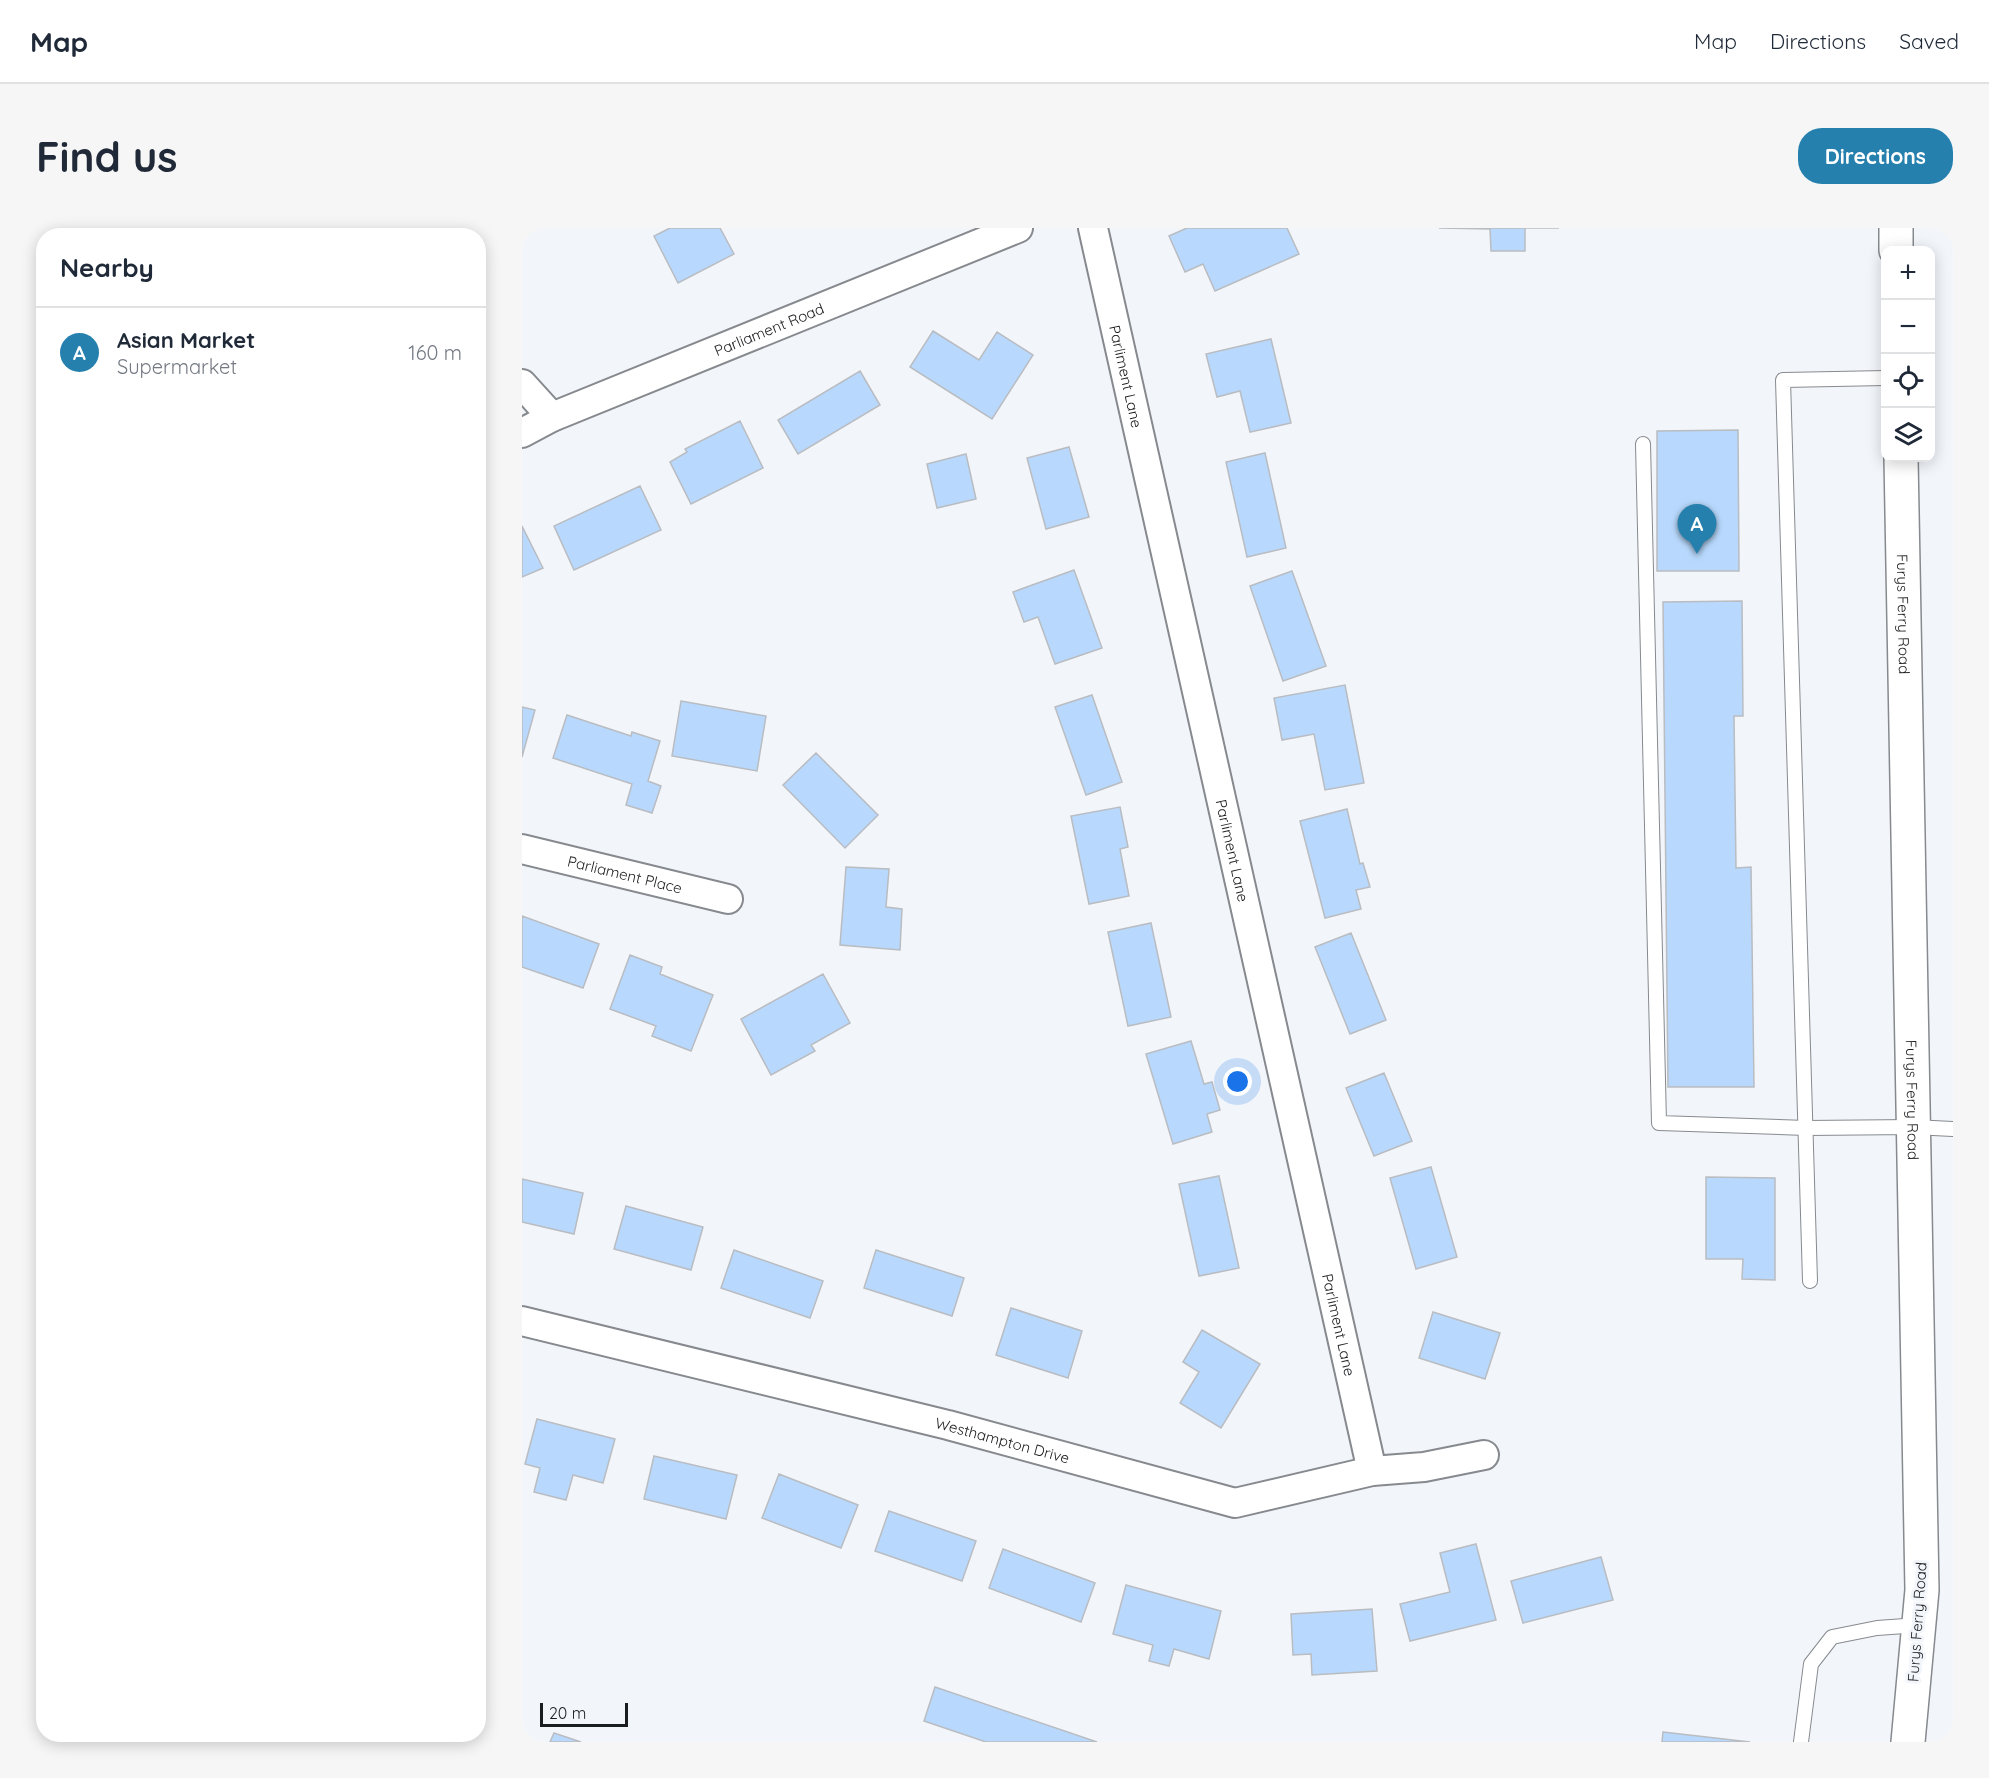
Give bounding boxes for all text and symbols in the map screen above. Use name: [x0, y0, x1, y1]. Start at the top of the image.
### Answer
text: Map: [30, 24, 88, 59]
text: Map: [1694, 28, 1737, 54]
text: Directions: [1770, 28, 1866, 54]
text: Saved: [1899, 28, 1959, 54]
button: Directions: [1798, 128, 1953, 184]
text: Find us: [36, 130, 178, 183]
map controls: [1881, 246, 1935, 462]
button: +: [1881, 246, 1935, 300]
text: Nearby: [60, 251, 154, 284]
street label: Parliament Road: [711, 298, 827, 360]
button: −: [1881, 300, 1935, 354]
street label: Parliment Lane: [1106, 323, 1147, 429]
text: Asian Market: [117, 326, 255, 354]
text: A: [73, 340, 86, 365]
text: 160 m: [408, 340, 462, 365]
text: Supermarket: [117, 354, 237, 379]
button: locate: [1881, 354, 1935, 408]
button: layers: [1881, 408, 1935, 462]
pin: A: [1678, 504, 1716, 554]
street label: Furys Ferry Road: [1893, 554, 1915, 674]
street label: Parliment Lane: [1212, 797, 1253, 904]
street label: Parliament Place: [566, 851, 684, 897]
street label: Furys Ferry Road: [1902, 1040, 1924, 1160]
your location: [1223, 1067, 1252, 1096]
street label: Parliment Lane: [1318, 1272, 1360, 1378]
street label: Westhampton Drive: [933, 1413, 1072, 1467]
street label: Furys Ferry Road: [1903, 1561, 1931, 1683]
scale bar: [540, 1700, 628, 1728]
text: 20 m: [549, 1703, 586, 1723]

